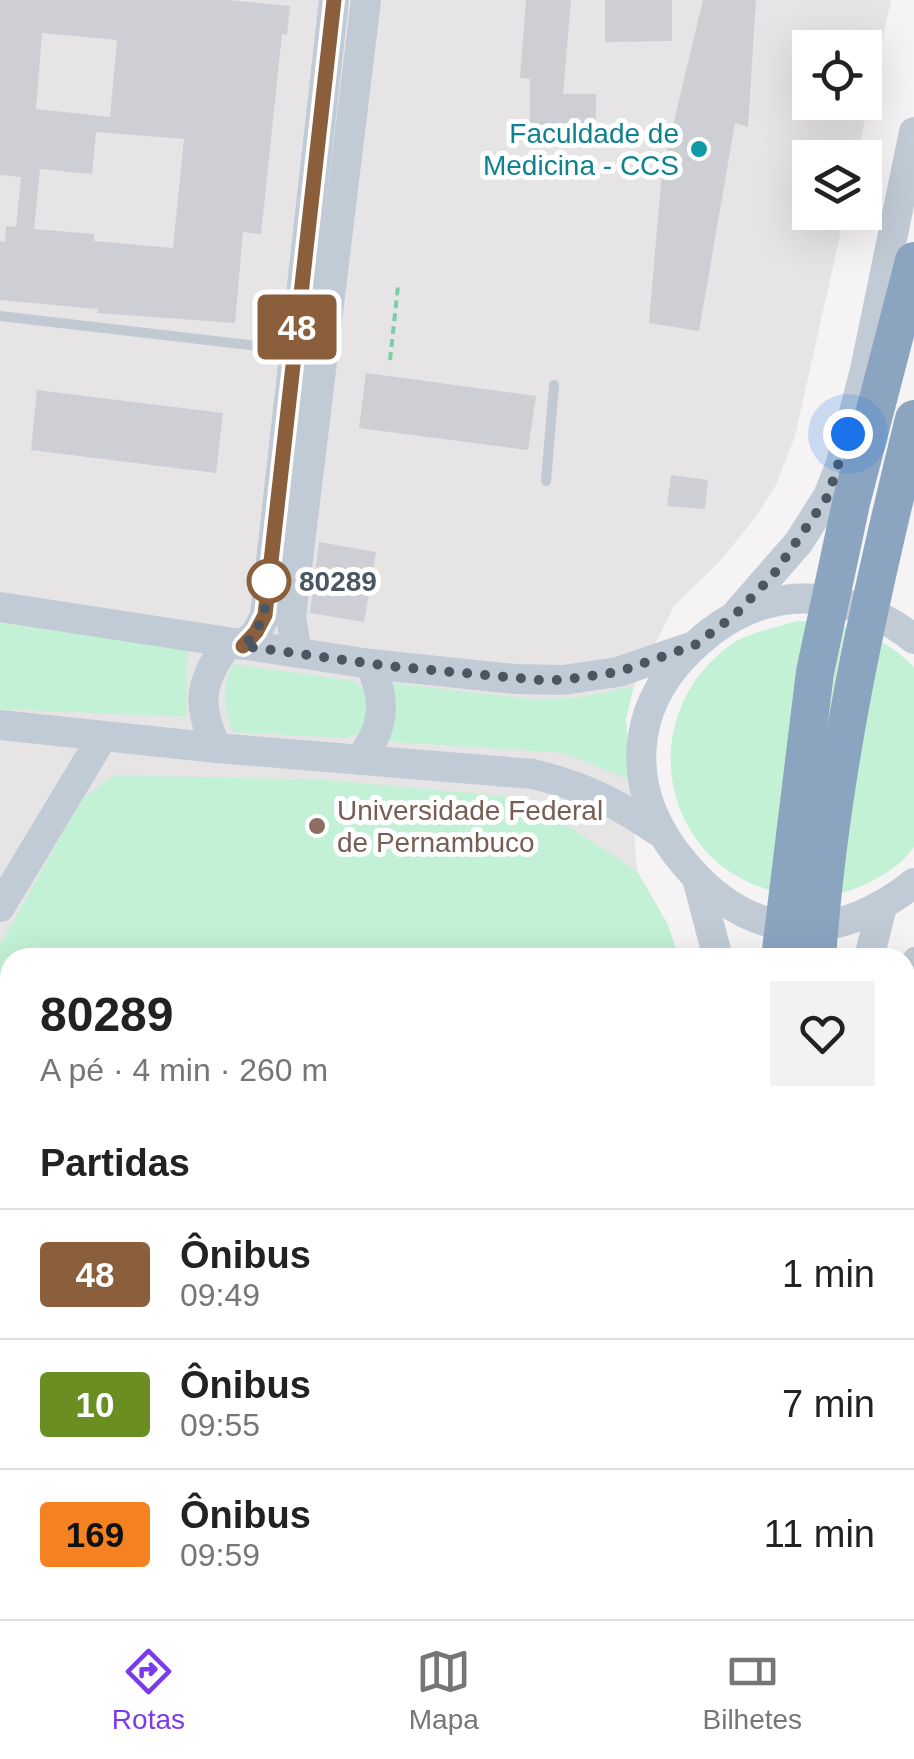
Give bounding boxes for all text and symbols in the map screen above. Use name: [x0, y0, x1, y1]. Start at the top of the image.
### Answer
map controls: [792, 30, 882, 230]
button: locate: [792, 30, 882, 120]
place label: Faculdade de Medicina - CCS: [483, 118, 679, 181]
marker: Faculdade de Medicina - CCS: [688, 138, 710, 160]
button: layers: [792, 140, 882, 230]
line badge: 48: [252, 294, 342, 360]
text: 48: [278, 308, 316, 347]
your location: [823, 409, 873, 459]
marker: 80289: [248, 560, 290, 602]
place label: 80289: [299, 566, 377, 597]
place label: Universidade Federal de Pernambuco: [337, 795, 603, 858]
marker: Universidade Federal de Pernambuco: [306, 815, 328, 837]
button: heart: [770, 981, 875, 1086]
text: 80289: [40, 988, 173, 1041]
text: A pé · 4 min · 260 m: [40, 1052, 328, 1088]
text: Partidas: [40, 1142, 190, 1184]
text: Ônibus: [180, 1234, 311, 1276]
text: 1 min: [782, 1253, 875, 1295]
text: 48: [76, 1255, 114, 1294]
text: 09:49: [180, 1277, 260, 1313]
text: Ônibus: [180, 1364, 311, 1406]
text: 7 min: [782, 1383, 875, 1425]
text: 10: [76, 1385, 114, 1424]
text: 09:55: [180, 1407, 260, 1443]
text: Ônibus: [180, 1494, 311, 1536]
text: 11 min: [764, 1513, 875, 1555]
text: 169: [66, 1515, 124, 1554]
text: 09:59: [180, 1537, 260, 1573]
tab: Rotas: [112, 1644, 185, 1736]
tab: Mapa: [409, 1644, 479, 1736]
tab: Bilhetes: [703, 1644, 802, 1736]

